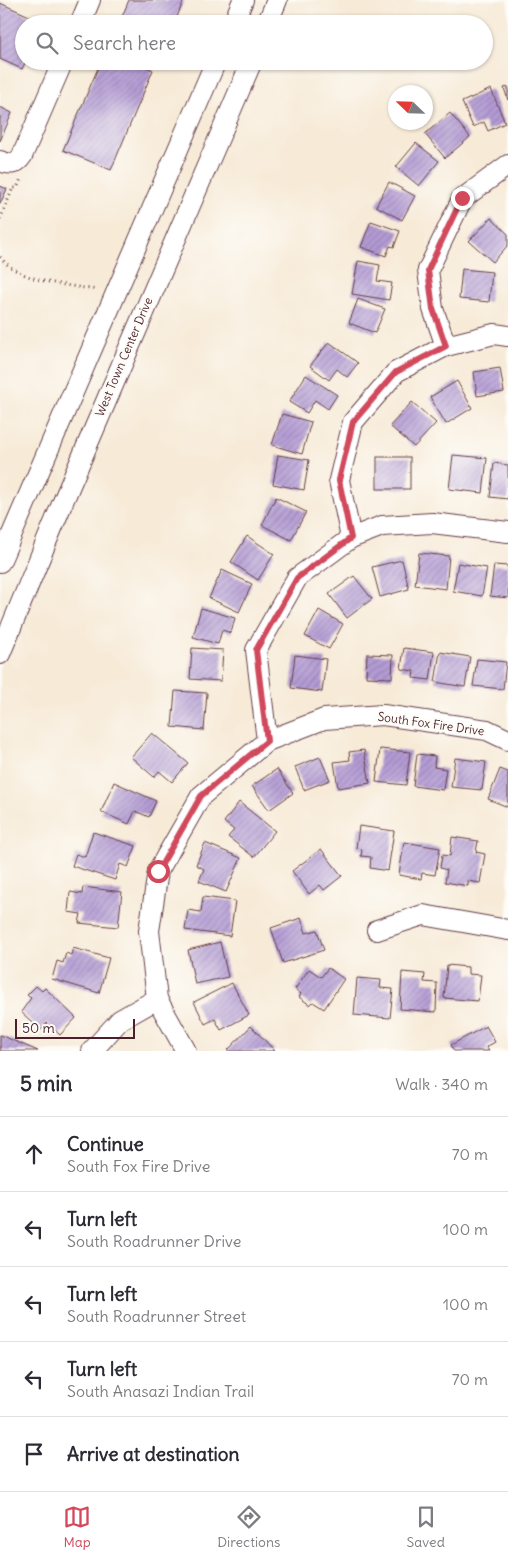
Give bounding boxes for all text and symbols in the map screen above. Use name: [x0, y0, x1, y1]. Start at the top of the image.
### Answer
search box: [15, 15, 493, 70]
icon: search: [33, 29, 61, 57]
text: Search here: [73, 31, 176, 55]
north arrow: [388, 85, 433, 130]
route end: [451, 187, 474, 210]
street label: West Town Center Drive: [92, 295, 155, 419]
street label: South Fox Fire Drive: [377, 709, 485, 738]
route start: [147, 860, 170, 883]
scale bar: [15, 1016, 135, 1039]
text: 50 m: [22, 1019, 55, 1037]
text: 5 min: [20, 1070, 72, 1097]
text: Walk · 340 m: [395, 1074, 488, 1094]
text: Continue: [67, 1132, 144, 1156]
icon: ahead: [20, 1140, 48, 1168]
text: 70 m: [452, 1144, 488, 1164]
text: South Fox Fire Drive: [67, 1156, 210, 1176]
text: Turn left: [67, 1207, 137, 1231]
icon: left: [20, 1215, 48, 1243]
text: 100 m: [443, 1219, 488, 1239]
text: South Roadrunner Drive: [67, 1231, 241, 1251]
text: Turn left: [67, 1282, 137, 1306]
icon: left: [20, 1290, 48, 1318]
text: 100 m: [443, 1294, 488, 1314]
text: South Roadrunner Street: [67, 1306, 246, 1326]
text: Turn left: [67, 1357, 137, 1381]
icon: left: [20, 1365, 48, 1393]
text: 70 m: [452, 1369, 488, 1389]
text: South Anasazi Indian Trail: [67, 1381, 254, 1401]
icon: arrive: [20, 1440, 48, 1468]
text: Arrive at destination: [67, 1442, 240, 1466]
tab: Map: [63, 1503, 91, 1551]
tab: Directions: [217, 1503, 280, 1551]
tab: Saved: [407, 1503, 445, 1551]

